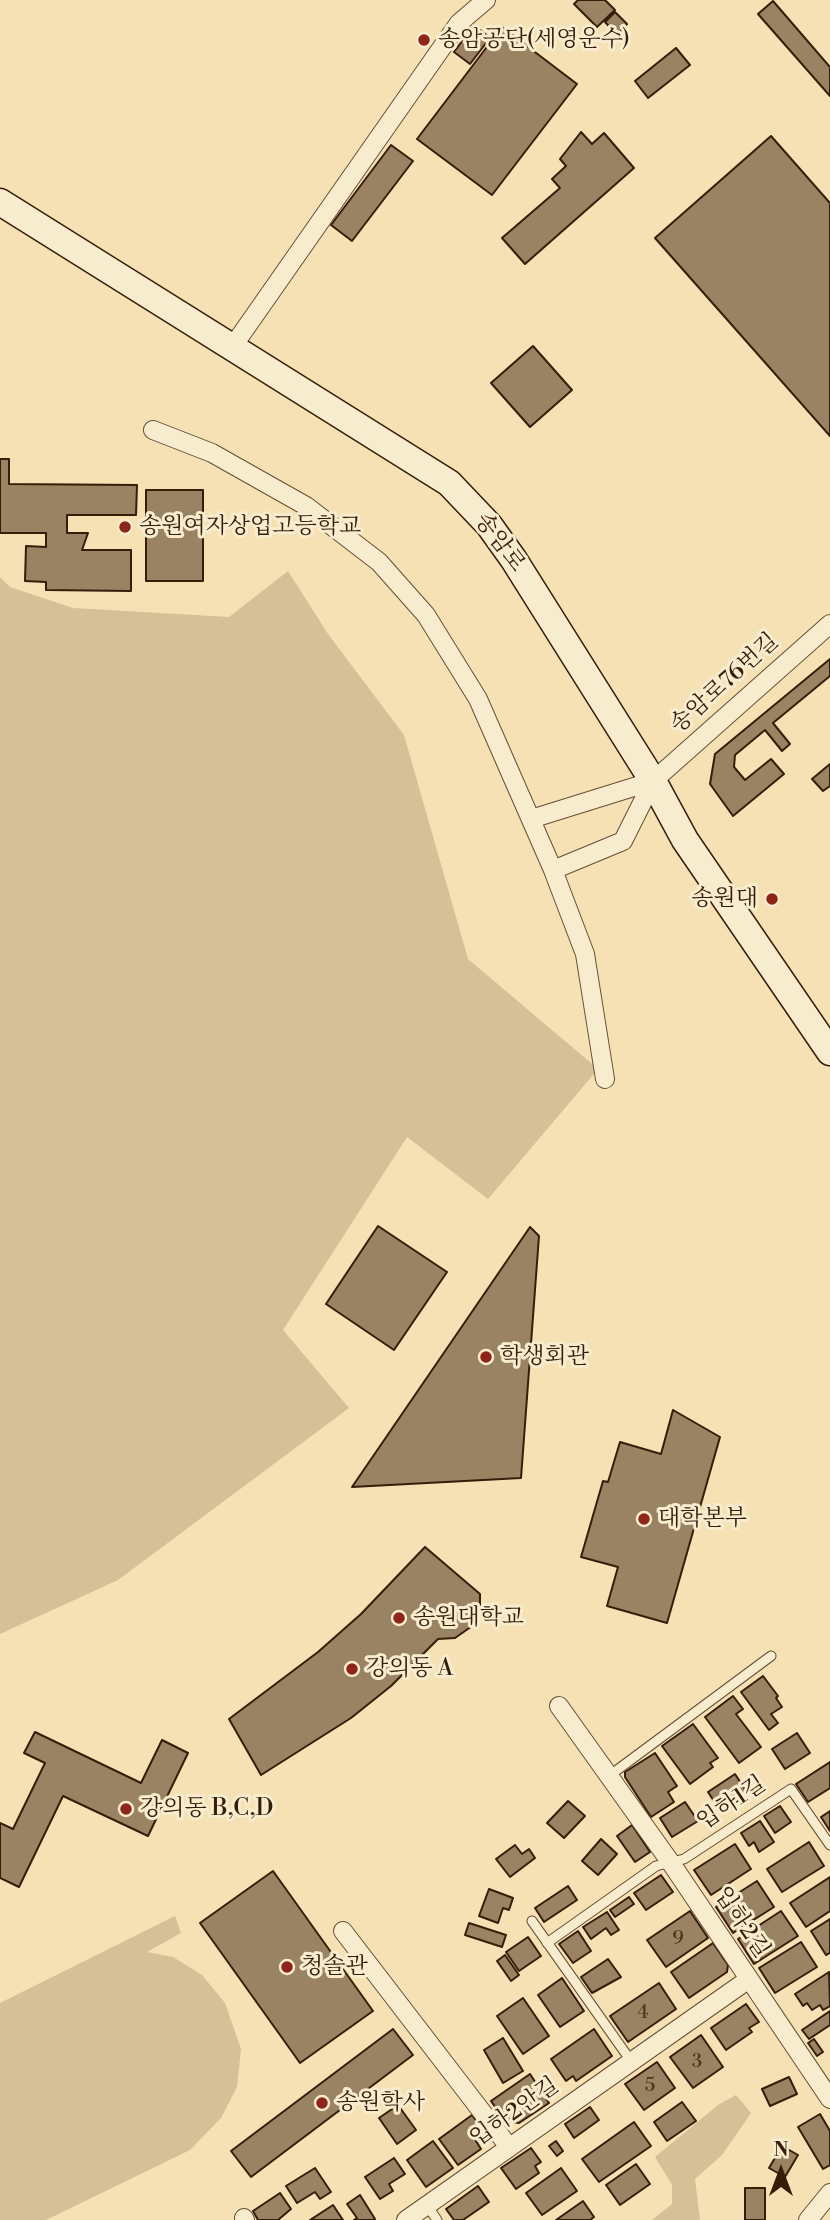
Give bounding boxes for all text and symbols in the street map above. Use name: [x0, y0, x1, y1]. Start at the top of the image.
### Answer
place label: 송암공단(세영운수): [438, 26, 630, 54]
marker: 송암공단(세영운수): [416, 32, 432, 48]
street label: 송암로: [468, 508, 530, 578]
place label: 송원여자상업고등학교: [139, 513, 361, 541]
marker: 송원여자상업고등학교: [117, 519, 133, 535]
street label: 송암로76번길: [665, 628, 785, 740]
place label: 송원대: [691, 885, 758, 913]
marker: 송원대: [764, 891, 780, 907]
place label: 학생회관: [500, 1343, 589, 1371]
marker: 학생회관: [478, 1349, 494, 1365]
place label: 대학본부: [658, 1505, 747, 1533]
marker: 대학본부: [636, 1511, 652, 1527]
place label: 송원대학교: [413, 1604, 524, 1632]
marker: 송원대학교: [391, 1610, 407, 1626]
place label: 강의동 A: [366, 1655, 453, 1683]
marker: 강의동 A: [344, 1661, 360, 1677]
street label: 입하1길: [693, 1771, 771, 1837]
place label: 강의동 B,C,D: [140, 1795, 273, 1823]
marker: 강의동 B,C,D: [118, 1801, 134, 1817]
street label: 입하2길: [707, 1882, 775, 1964]
house number: 9: [672, 1928, 684, 1950]
place label: 청솔관: [301, 1953, 368, 1981]
marker: 청솔관: [279, 1959, 295, 1975]
house number: 4: [637, 2002, 649, 2024]
house number: 3: [692, 2051, 702, 2073]
street label: 입하2안길: [465, 2072, 565, 2154]
house number: 5: [645, 2075, 655, 2097]
place label: 송원학사: [336, 2089, 425, 2117]
marker: 송원학사: [314, 2095, 330, 2111]
north arrow: [746, 2136, 816, 2206]
text: N: [773, 2138, 789, 2162]

